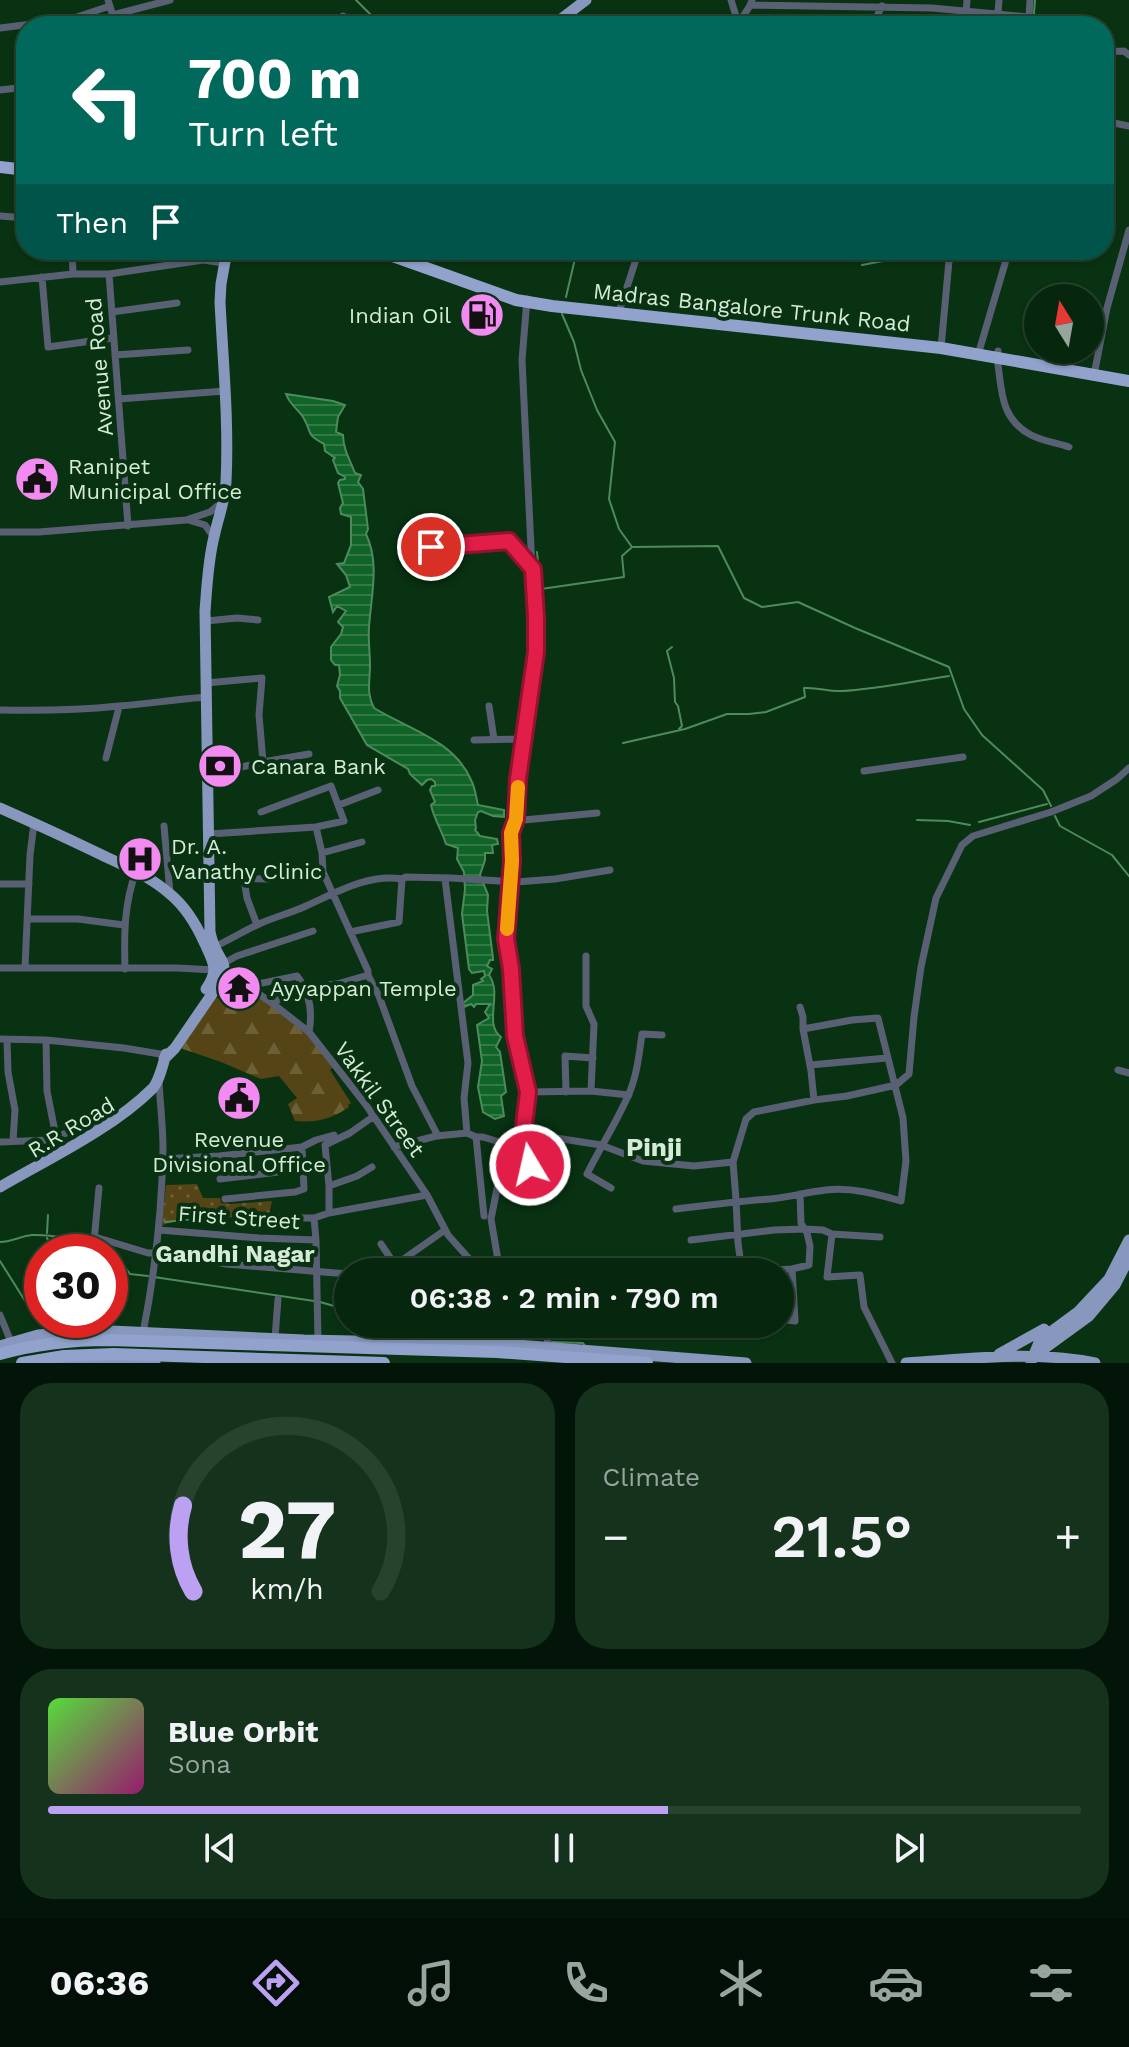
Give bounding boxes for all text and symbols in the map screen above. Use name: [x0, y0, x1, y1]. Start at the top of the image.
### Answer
text: 700 m: [188, 46, 361, 112]
icon: left: [56, 48, 160, 152]
text: Turn left: [188, 113, 338, 155]
icon: arrive: [144, 200, 188, 244]
text: Then: [56, 205, 128, 240]
street label: Madras Bangalore Trunk Road: [592, 278, 912, 337]
north arrow: [1024, 284, 1104, 364]
map controls: [1024, 284, 1104, 364]
fuel station icon: Indian Oil: [458, 291, 506, 339]
street label: Avenue Road: [81, 297, 118, 437]
place label: Indian Oil: [349, 303, 451, 328]
place label: Ranipet Municipal Office: [68, 454, 242, 504]
public building icon: Ranipet Municipal Office: [13, 455, 61, 503]
pin: [397, 513, 465, 581]
icon: arrive: [409, 525, 453, 569]
bank icon: Canara Bank: [196, 742, 244, 790]
place label: Canara Bank: [251, 754, 386, 779]
place label: Dr. A. Vanathy Clinic: [171, 834, 322, 884]
hospital icon: Dr. A. Vanathy Clinic: [116, 835, 164, 883]
temple icon: Ayyappan Temple: [215, 964, 263, 1012]
place label: Ayyappan Temple: [270, 976, 457, 1001]
street label: Vakkil Street: [330, 1037, 430, 1162]
public building icon: Revenue Divisional Office: [215, 1074, 263, 1122]
street label: R.R Road: [24, 1092, 119, 1163]
position arrow: [488, 1123, 572, 1207]
place label: Revenue Divisional Office: [152, 1127, 326, 1177]
district label: Pinji: [626, 1132, 682, 1162]
street label: First Street: [177, 1201, 301, 1234]
speed limit sign: 30: [24, 1234, 128, 1338]
district label: Gandhi Nagar: [155, 1240, 315, 1268]
text: 06:38 · 2 min · 790 m: [409, 1280, 719, 1315]
text: Climate: [603, 1462, 700, 1492]
text: 27: [238, 1481, 337, 1578]
text: 21.5°: [771, 1501, 912, 1572]
text: −: [603, 1511, 629, 1563]
text: +: [1054, 1511, 1081, 1563]
text: km/h: [250, 1572, 324, 1606]
text: Blue Orbit: [168, 1714, 318, 1749]
text: Sona: [168, 1749, 231, 1779]
icon: previous: [198, 1826, 242, 1870]
icon: pause: [542, 1826, 586, 1870]
icon: next: [887, 1826, 931, 1870]
icon: directions: [248, 1955, 304, 2011]
icon: music: [403, 1955, 459, 2011]
icon: phone: [558, 1955, 614, 2011]
icon: climate: [713, 1955, 769, 2011]
icon: car: [868, 1955, 924, 2011]
icon: filters: [1023, 1955, 1079, 2011]
text: 06:36: [50, 1962, 149, 2004]

